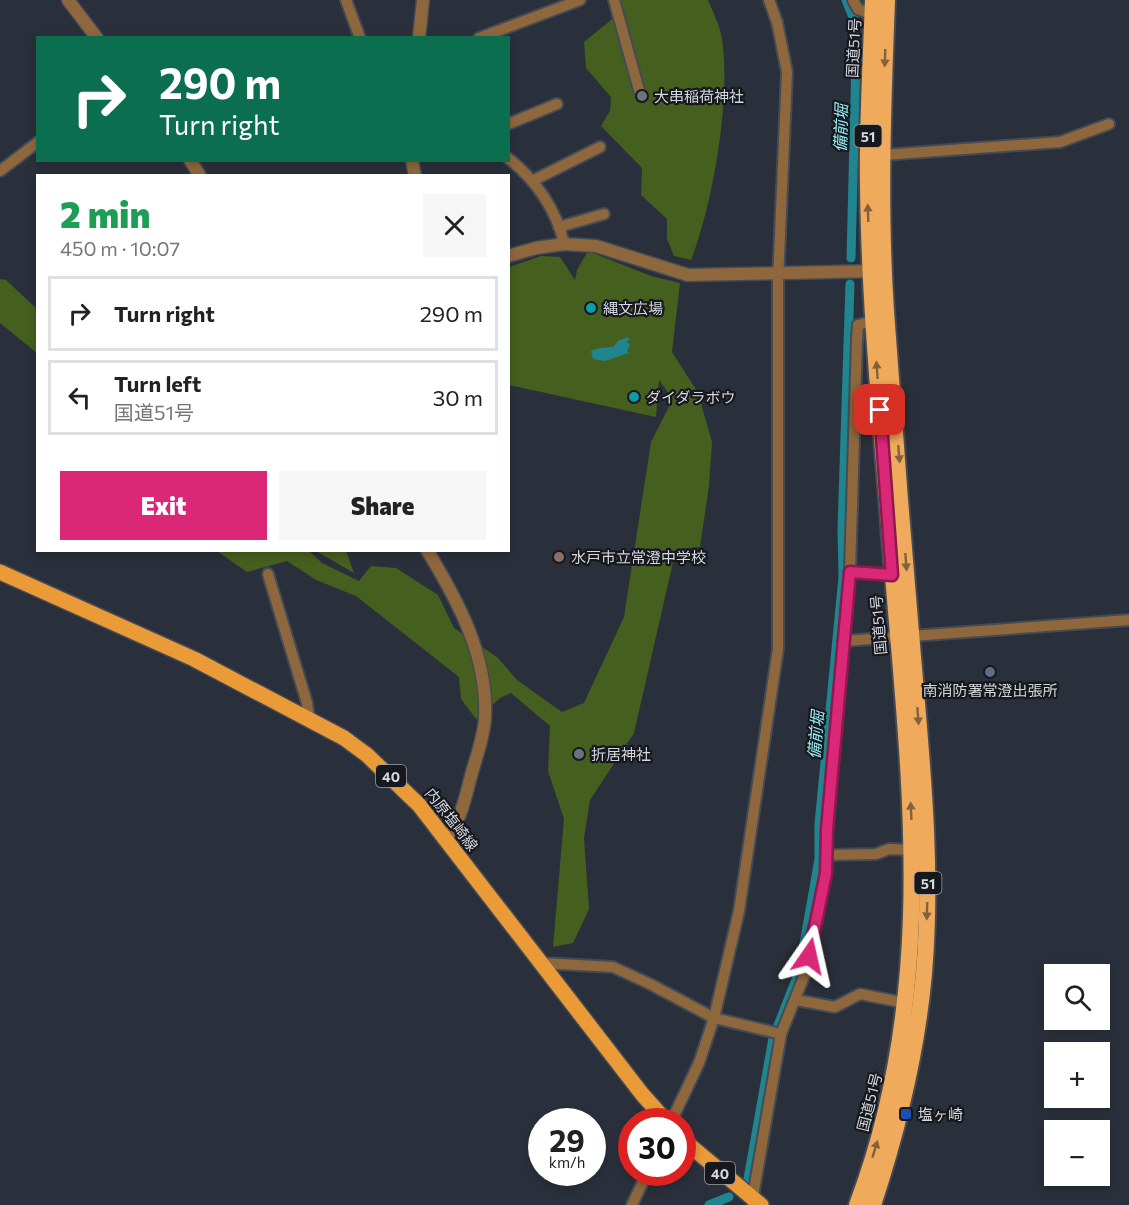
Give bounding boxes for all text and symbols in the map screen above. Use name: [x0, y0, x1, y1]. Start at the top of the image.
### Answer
street label: 国道51号: [842, 18, 864, 78]
one-way arrow: [881, 49, 890, 68]
text: 290 m: [159, 56, 281, 108]
icon: right: [60, 60, 138, 138]
place label: 大串稲荷神社: [654, 87, 744, 105]
marker: 大串稲荷神社: [635, 89, 649, 103]
water label: 備前堀: [830, 101, 850, 152]
text: Turn right: [159, 108, 279, 141]
road number: 51: [854, 125, 882, 147]
text: 2 min: [60, 191, 150, 235]
button: close: [423, 194, 486, 257]
one-way arrow: [864, 203, 873, 222]
text: 450 m · 10:07: [60, 236, 180, 260]
icon: right: [63, 297, 96, 330]
place label: 縄文広場: [603, 299, 663, 317]
text: Turn right: [114, 300, 215, 327]
text: 290 m: [420, 300, 483, 327]
marker: 縄文広場: [584, 301, 598, 315]
one-way arrow: [872, 361, 882, 380]
text: Turn left: [114, 370, 201, 397]
icon: left: [63, 381, 96, 414]
text: 30 m: [433, 384, 483, 411]
pin: [854, 384, 905, 435]
place label: ダイダラボウ: [646, 388, 735, 406]
marker: ダイダラボウ: [627, 390, 641, 404]
icon: arrive: [863, 393, 896, 426]
text: 国道51号: [114, 400, 194, 424]
one-way arrow: [894, 445, 903, 464]
button: Exit: [60, 471, 267, 540]
button: Share: [279, 471, 486, 540]
place label: 水戸市立常澄中学校: [571, 548, 706, 566]
marker: 水戸市立常澄中学校: [552, 550, 566, 564]
one-way arrow: [902, 552, 911, 571]
street label: 国道51号: [866, 594, 890, 656]
marker: 南消防署常澄出張所: [983, 665, 997, 679]
place label: 南消防署常澄出張所: [922, 681, 1058, 699]
one-way arrow: [913, 706, 923, 725]
water label: 備前堀: [803, 707, 827, 760]
place label: 折居神社: [591, 745, 651, 763]
marker: 折居神社: [572, 747, 586, 761]
road number: 40: [376, 765, 406, 787]
street label: 内原塩崎線: [422, 784, 482, 854]
one-way arrow: [906, 802, 915, 821]
road number: 51: [914, 872, 942, 894]
one-way arrow: [923, 901, 932, 920]
position arrow: [777, 924, 841, 988]
map controls: [1044, 964, 1110, 1186]
button: search: [1044, 964, 1110, 1030]
button: +: [1044, 1042, 1110, 1108]
street label: 国道51号: [853, 1071, 885, 1133]
place label: 塩ヶ崎: [918, 1105, 963, 1123]
marker: 塩ヶ崎: [899, 1107, 913, 1121]
speed limit sign: 30: [618, 1108, 696, 1186]
button: −: [1044, 1120, 1110, 1186]
text: 29: [549, 1121, 585, 1158]
one-way arrow: [871, 1140, 880, 1158]
text: km/h: [549, 1153, 585, 1171]
road number: 40: [705, 1162, 735, 1184]

